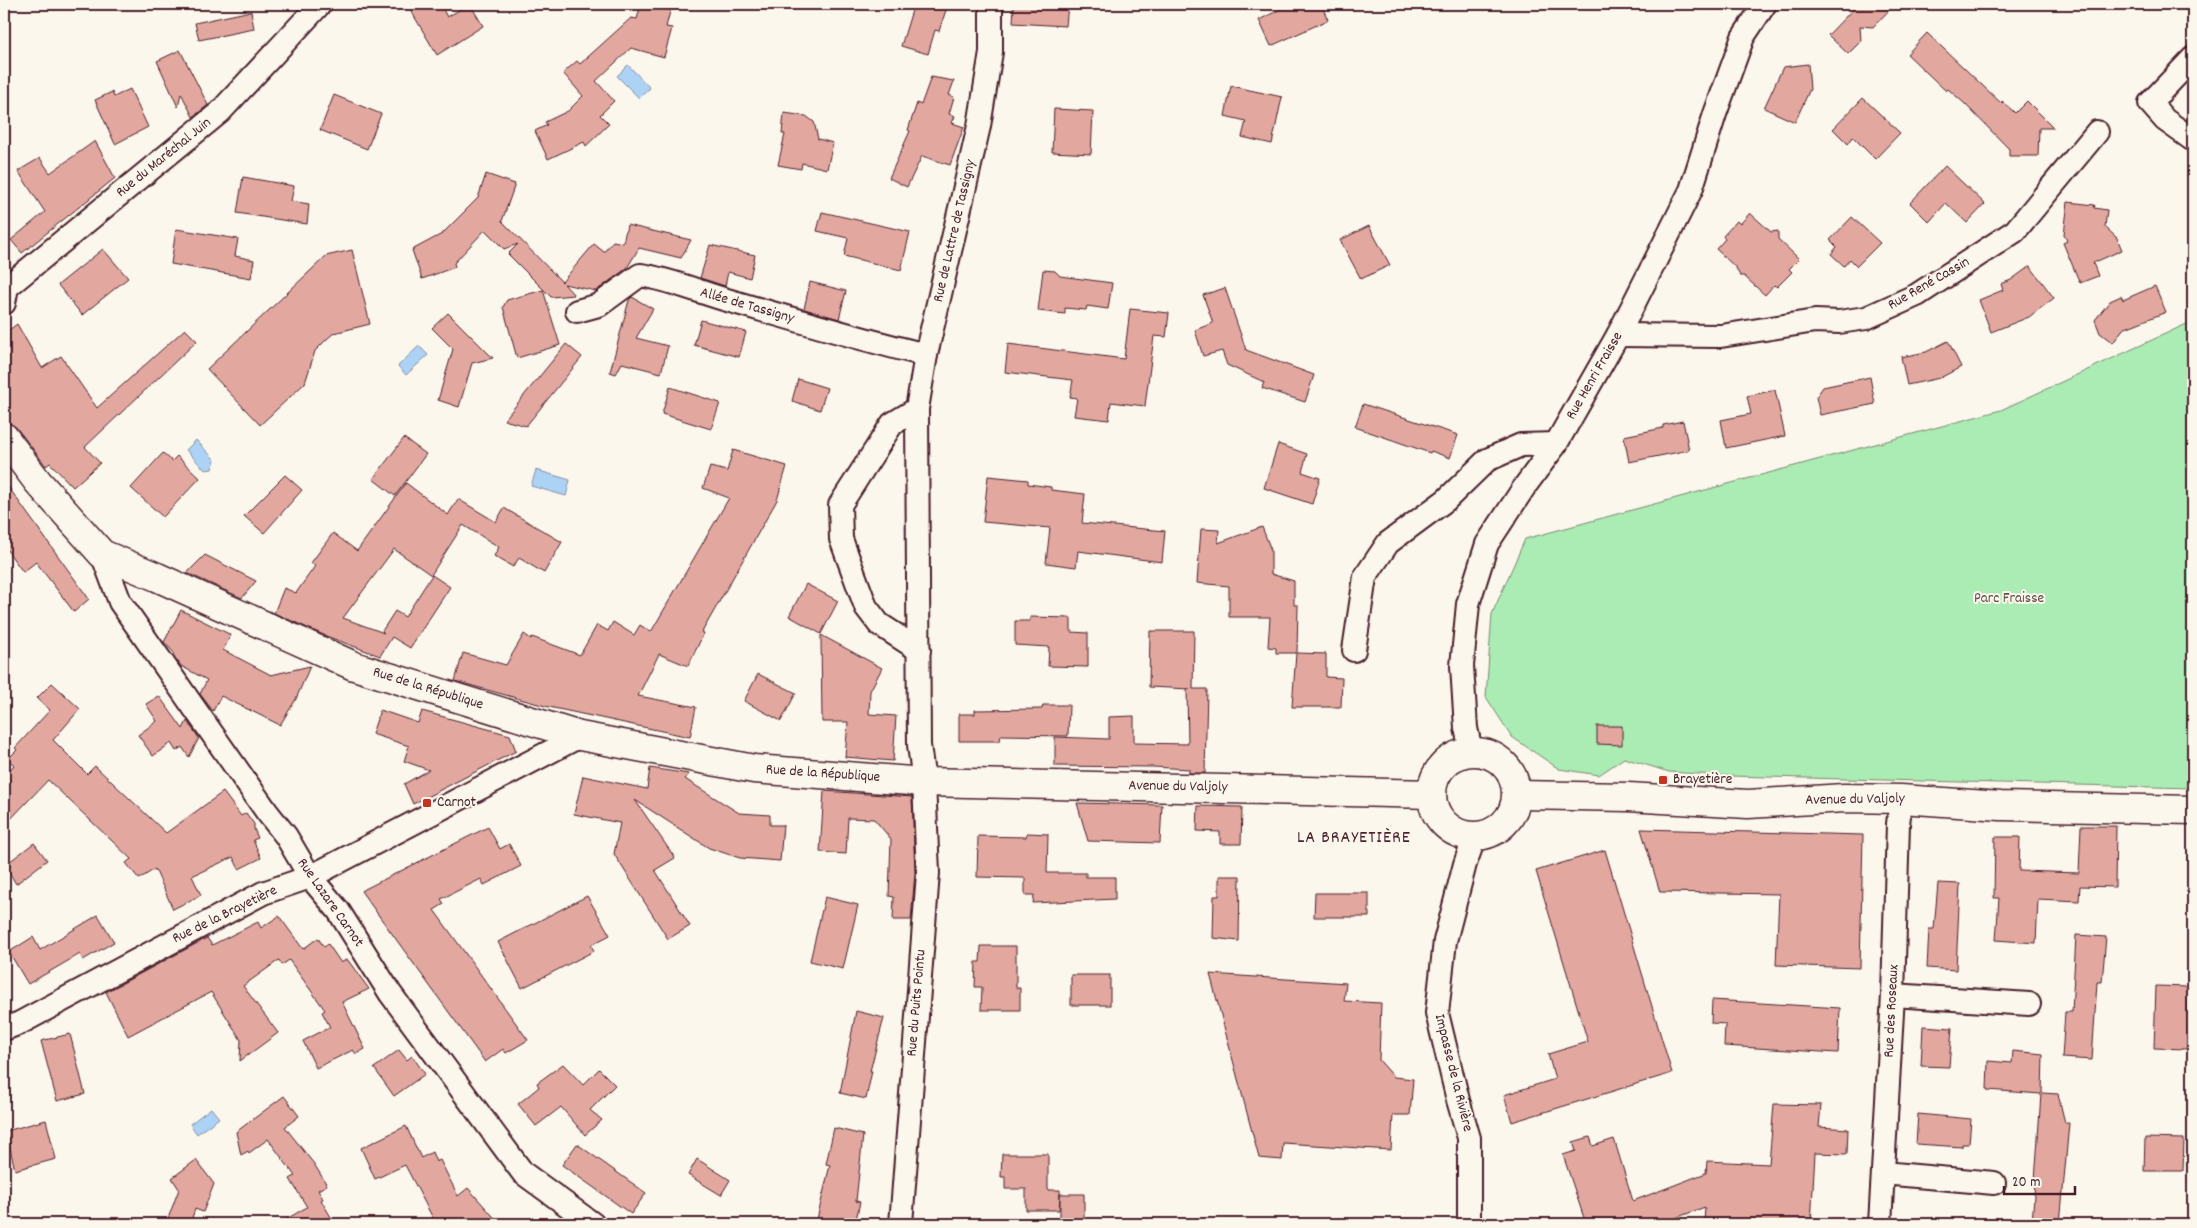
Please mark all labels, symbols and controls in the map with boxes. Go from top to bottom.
street label: Rue du Maréchal Juin [112,113,216,203]
street label: Rue de Lattre de Tassigny [928,157,982,304]
street label: Rue René Cassin [1884,252,1974,316]
street label: Allée de Tassigny [697,282,797,330]
street label: Rue Henri Fraisse [1561,328,1629,424]
park label: Parc Fraisse [1974,588,2044,610]
street label: Rue de la République [370,662,486,716]
street label: Rue de la République [765,759,881,789]
place label: Brayetière [1673,769,1733,791]
marker: Brayetière [1657,774,1669,786]
street label: Avenue du Valjoly [1128,775,1229,799]
street label: Avenue du Valjoly [1805,788,1906,812]
place label: Carnot [437,792,477,814]
marker: Carnot [421,797,433,809]
district label: LA BRAYETIÈRE [1297,826,1411,851]
street label: Rue Lazare Carnot [291,854,369,952]
street label: Rue de la Brayetière [169,880,282,950]
street label: Rue du Puits Pointu [901,949,933,1057]
street label: Rue des Roseaux [1879,963,1905,1058]
street label: Impasse de la Rivière [1428,1012,1478,1134]
scale bar [2004,1163,2076,1195]
text: 20 m [2012,1172,2040,1194]

